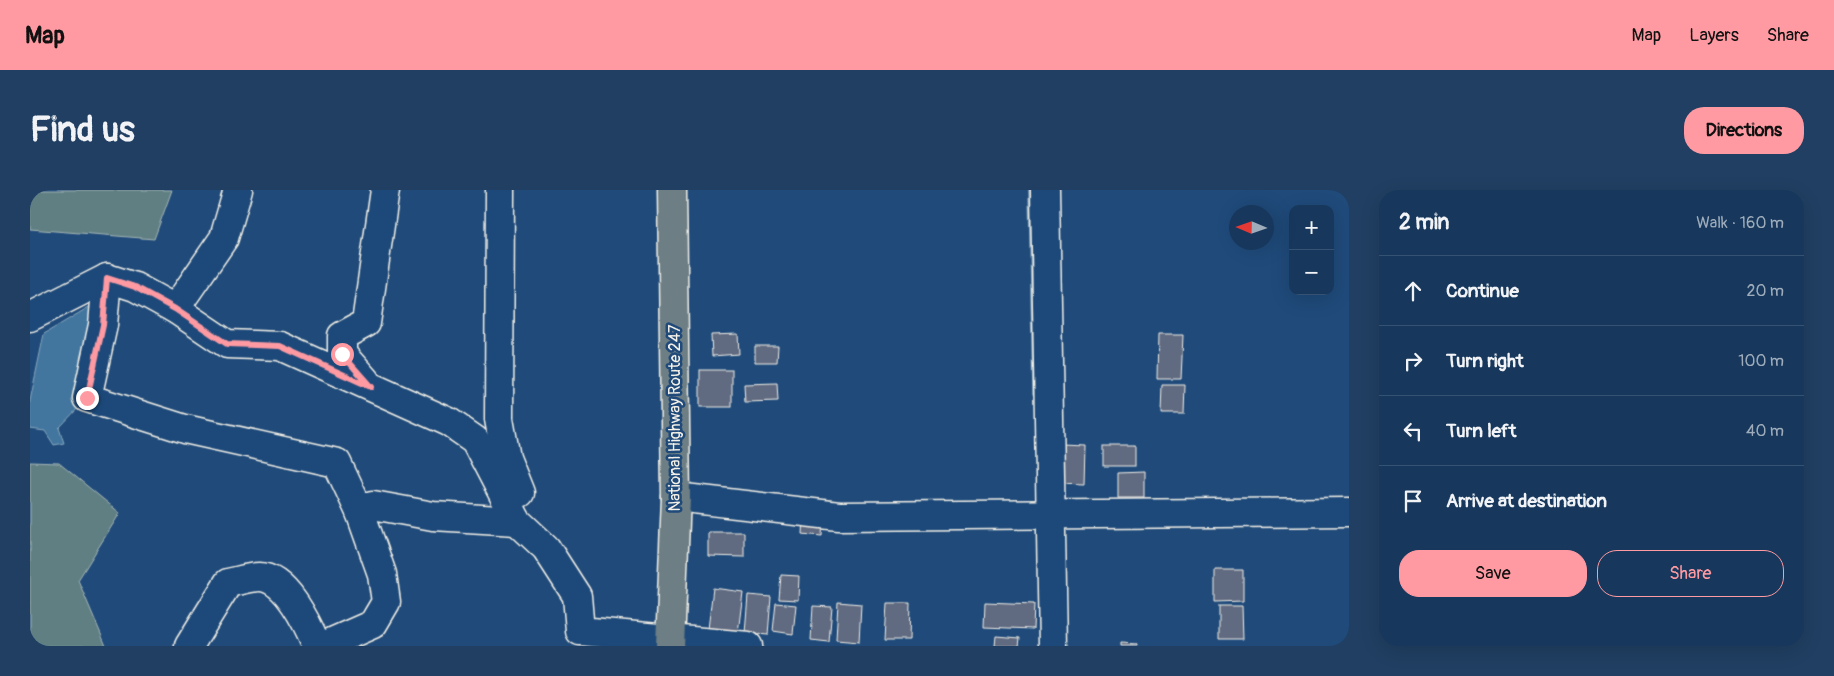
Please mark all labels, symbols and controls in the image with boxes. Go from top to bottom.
text: Map [25,21,65,50]
text: Map [1632,24,1661,47]
text: Layers [1689,24,1739,47]
text: Share [1767,24,1809,47]
button: Directions [1684,107,1804,154]
text: Find us [30,108,135,152]
north arrow [1229,205,1274,250]
map controls [1289,205,1334,295]
button: + [1289,205,1334,250]
text: 2 min [1399,209,1449,236]
text: Walk · 160 m [1696,213,1784,233]
button: − [1289,250,1334,295]
icon: ahead [1399,277,1427,305]
text: Continue [1446,279,1519,303]
text: 20 m [1746,281,1784,301]
street label: National Highway Route 247 [665,324,685,511]
route start [331,343,354,366]
icon: right [1399,347,1427,375]
text: Turn right [1446,349,1524,373]
text: 100 m [1738,351,1784,371]
route end [76,387,99,410]
icon: left [1399,417,1427,445]
text: Turn left [1446,419,1516,443]
text: 40 m [1746,421,1784,441]
icon: arrive [1399,487,1427,515]
text: Arrive at destination [1446,489,1607,513]
button: Save [1399,550,1587,597]
button: Share [1597,550,1784,597]

